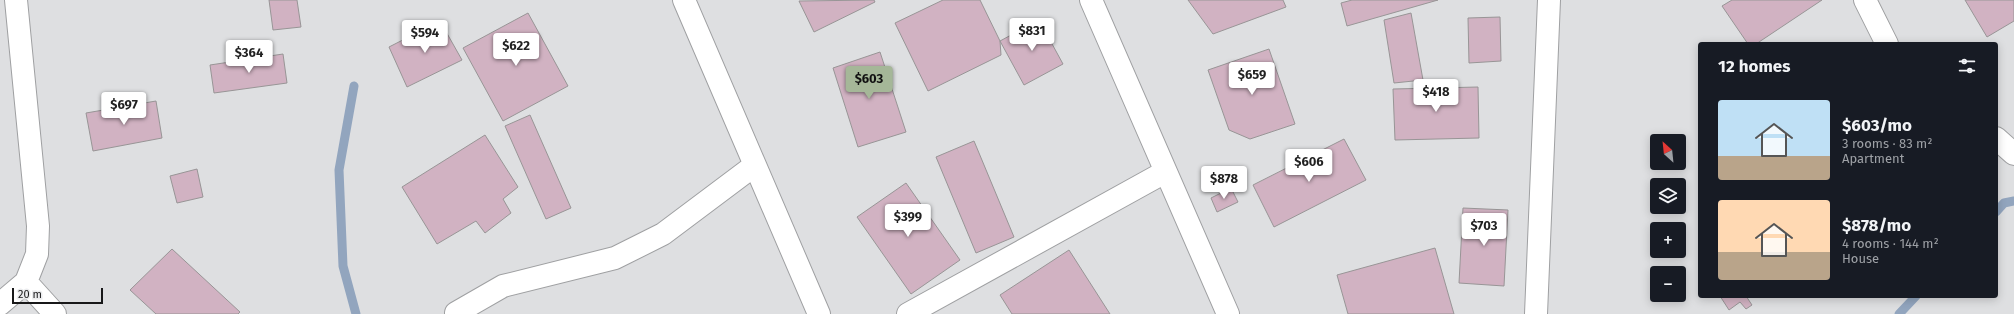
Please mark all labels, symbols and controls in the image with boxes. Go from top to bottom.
pin: $831 [1008,18,1056,52]
pin: $594 [401,20,449,54]
text: $831 [1018,23,1046,38]
text: $594 [411,25,439,40]
pin: $622 [492,33,540,67]
text: $622 [502,38,530,53]
pin: $364 [225,40,273,74]
text: $364 [235,45,263,60]
icon: filters [1956,55,1978,77]
text: 12 homes [1718,56,1790,77]
pin: $659 [1228,62,1276,96]
pin: $603 [845,66,893,100]
text: $659 [1238,67,1266,82]
text: $603 [855,71,883,86]
pin: $418 [1412,79,1460,113]
text: $418 [1422,84,1450,99]
pin: $697 [100,92,148,126]
text: $697 [110,97,138,112]
text: $603/mo [1842,115,1912,136]
icon: home [1750,116,1798,164]
north arrow [1650,134,1686,170]
map controls [1650,134,1686,302]
text: 3 rooms · 83 m² [1842,136,1932,151]
pin: $606 [1285,149,1333,183]
text: Apartment [1842,151,1904,166]
text: $606 [1294,154,1324,169]
pin: $878 [1200,166,1248,200]
text: $878 [1210,171,1238,186]
button: layers [1650,178,1686,214]
pin: $399 [884,204,932,238]
text: $399 [894,209,922,224]
pin: $703 [1460,213,1508,247]
text: $878/mo [1842,215,1911,236]
icon: home [1750,216,1798,264]
text: $703 [1470,218,1498,233]
button: + [1650,222,1686,258]
text: 4 rooms · 144 m² [1842,236,1939,251]
text: House [1842,251,1879,266]
button: − [1650,266,1686,302]
scale bar [12,286,103,305]
text: 20 m [18,288,42,301]

